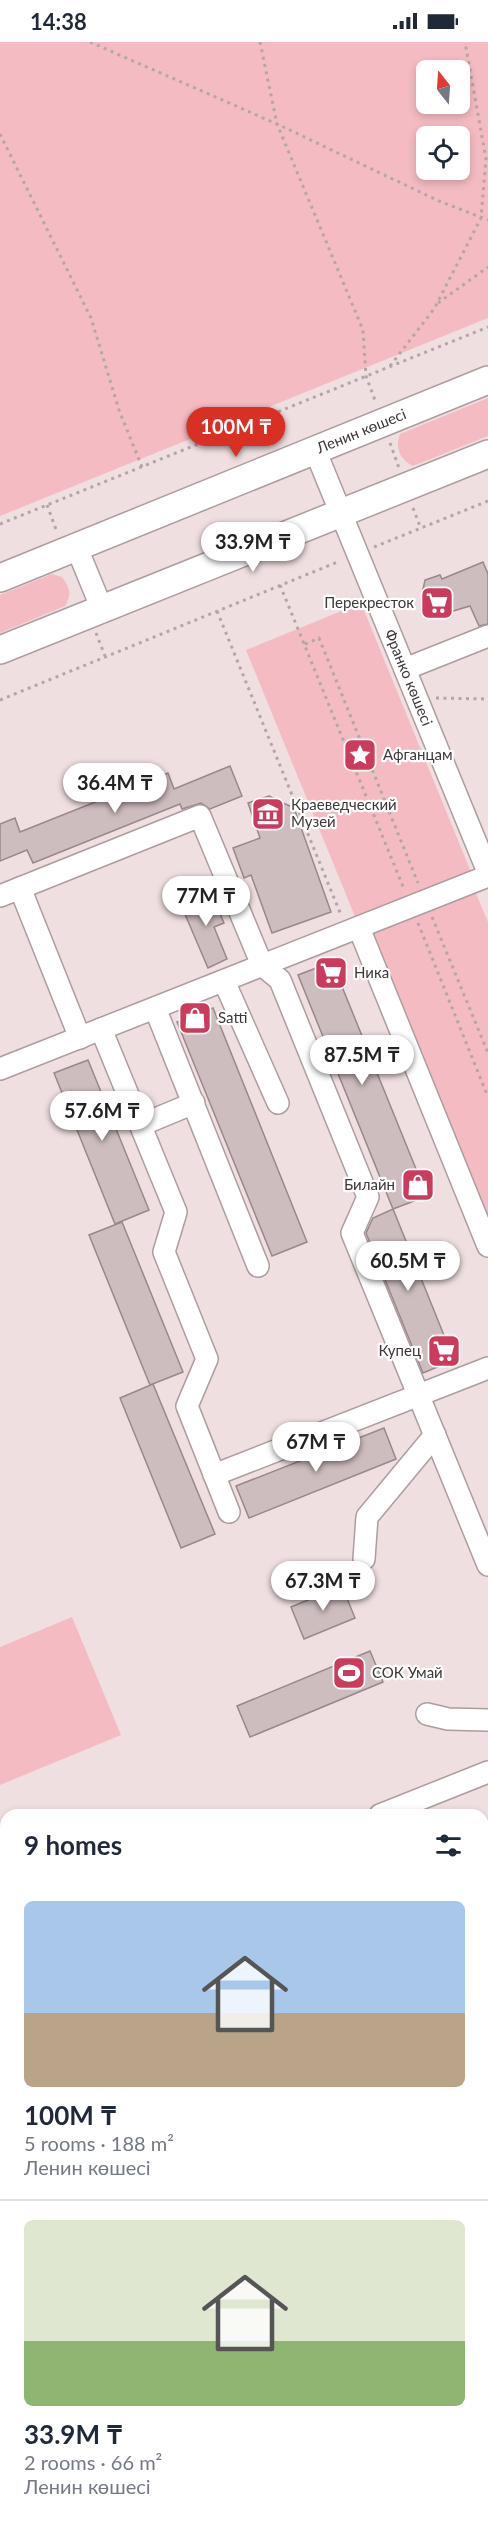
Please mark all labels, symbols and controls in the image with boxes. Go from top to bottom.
text: 14:38 [30,8,87,35]
north arrow [416,60,470,114]
map controls [416,60,470,180]
button: locate [416,126,470,180]
street label: Ленин көшесі [313,404,408,457]
pin: 100M ₸ [187,407,285,458]
text: 100M ₸ [200,414,272,438]
pin: 33.9M ₸ [198,522,308,573]
text: 33.9M ₸ [215,529,291,553]
supermarket icon: Перекресток [419,585,455,621]
place label: Перекресток [324,593,414,611]
street label: Франко көшесі [381,626,437,728]
place icon: Афганцам [342,737,378,773]
place label: Афганцам [383,745,453,763]
pin: 36.4M ₸ [60,763,170,814]
text: 36.4M ₸ [77,770,153,794]
place label: Краеведческий Музей [291,795,397,830]
museum icon: Краеведческий Музей [250,796,286,832]
pin: 77M ₸ [164,876,248,927]
text: 77M ₸ [176,883,236,907]
supermarket icon: Ника [313,955,349,991]
place label: Ника [354,963,389,981]
shop icon: Satti [177,1000,213,1036]
place label: Satti [218,1008,247,1026]
pin: 87.5M ₸ [307,1035,417,1086]
text: 87.5M ₸ [324,1042,400,1066]
pin: 57.6M ₸ [47,1091,157,1142]
text: 57.6M ₸ [64,1098,140,1122]
shop icon: Билайн [400,1167,436,1203]
place label: Билайн [344,1175,395,1193]
pin: 60.5M ₸ [353,1241,463,1292]
text: 60.5M ₸ [370,1248,446,1272]
supermarket icon: Купец [426,1333,462,1369]
place label: Купец [379,1341,421,1359]
pin: 67M ₸ [274,1422,358,1473]
text: 67M ₸ [286,1429,346,1453]
pin: 67.3M ₸ [268,1561,378,1612]
text: 67.3M ₸ [285,1568,361,1592]
sports icon: СОК Умай [331,1655,367,1691]
place label: СОК Умай [372,1663,443,1681]
text: 9 homes [24,1829,122,1861]
icon: filters [432,1829,465,1862]
icon: home [191,1940,299,2048]
text: 100M ₸ [24,2099,117,2131]
text: 5 rooms · 188 m² [24,2131,174,2155]
text: Ленин көшесі [24,2155,151,2179]
icon: home [191,2259,299,2367]
text: 33.9M ₸ [24,2418,123,2450]
text: 2 rooms · 66 m² [24,2450,162,2474]
text: Ленин көшесі [24,2474,151,2498]

